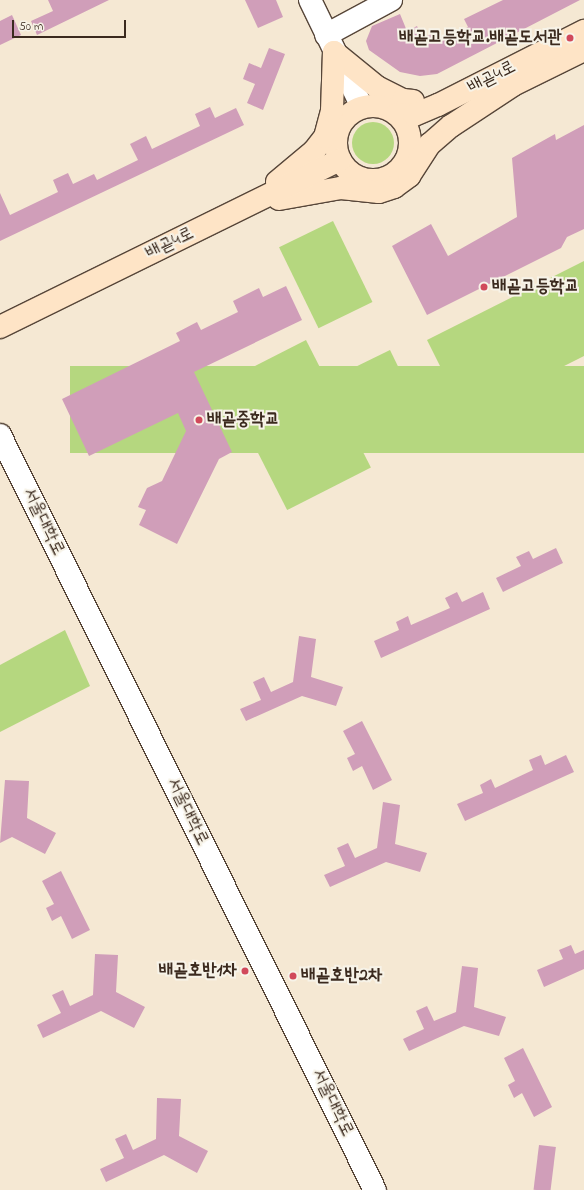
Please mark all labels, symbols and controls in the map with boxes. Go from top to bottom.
scale bar [14,12,128,38]
text: 50 m [19,18,43,36]
place label: 배곧고등학교.배곧도서관 [399,27,562,49]
marker: 배곧고등학교.배곧도서관 [565,33,575,43]
street label: 배곧4로 [464,57,520,99]
street label: 배곧4로 [142,223,198,265]
place label: 배곧고등학교 [492,276,579,298]
marker: 배곧고등학교 [479,282,489,292]
place label: 배곧중학교 [207,409,279,431]
marker: 배곧중학교 [194,415,204,425]
street label: 서울대학로 [17,485,69,559]
street label: 서울대학로 [161,775,213,849]
place label: 배곧호반1차 [159,960,237,982]
place label: 배곧호반2차 [301,965,382,987]
marker: 배곧호반1차 [240,966,250,976]
marker: 배곧호반2차 [288,971,298,981]
street label: 서울대학로 [306,1066,358,1140]

